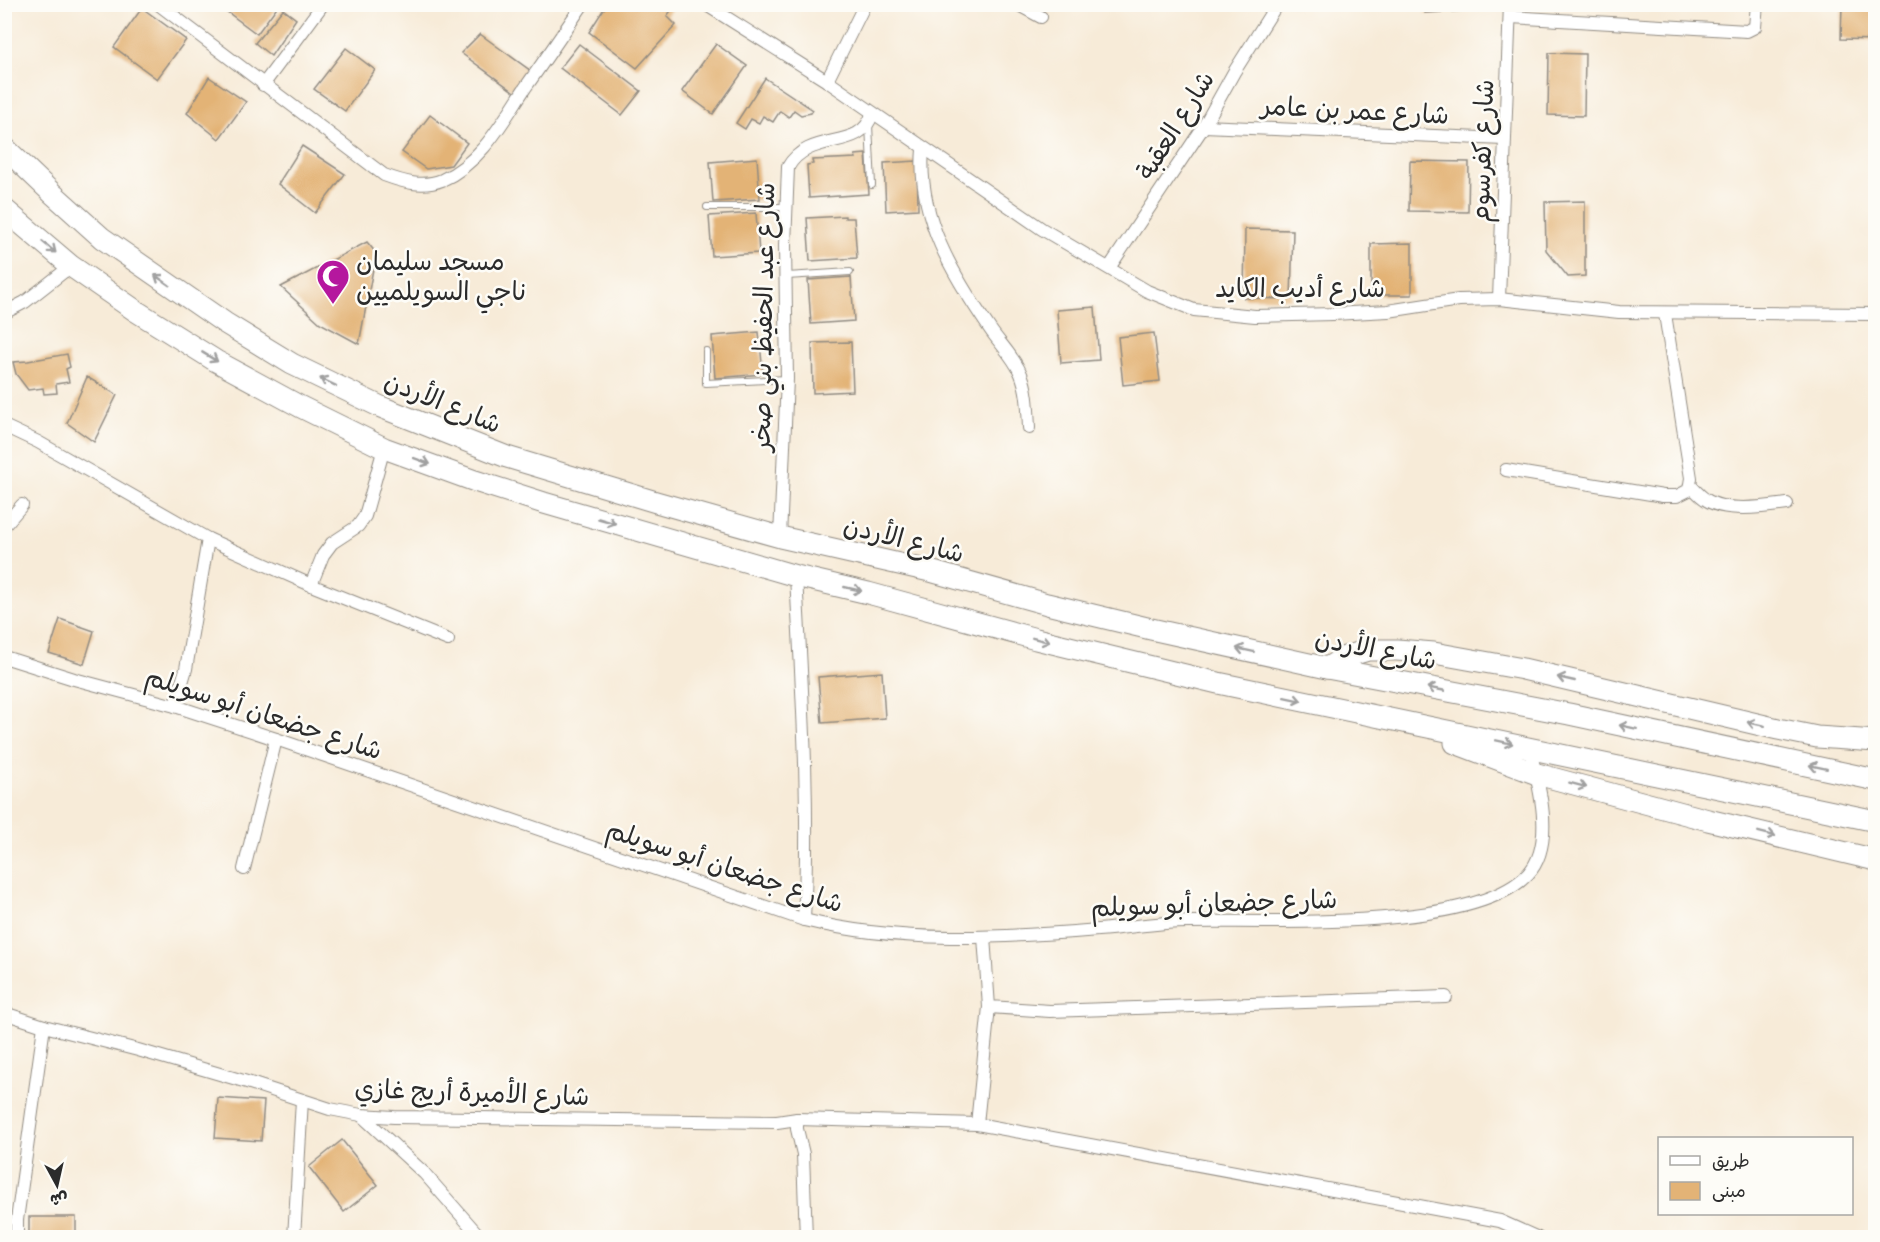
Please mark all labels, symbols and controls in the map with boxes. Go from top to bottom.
street label: شارع العقبة [1129,65,1223,186]
street label: شارع كفرسوم [1464,79,1504,223]
street label: شارع عمر بن عامر [1258,89,1450,133]
street label: شارع عبد الحفيظ بني صخر [745,182,788,454]
one-way arrow [41,240,57,253]
place label: مسجد سليمان ناجي السويلميين [356,245,526,314]
mosque icon: مسجد سليمان ناجي السويلميين [315,258,351,305]
street label: شارع أديب الكايد [1215,272,1385,306]
one-way arrow [154,274,171,286]
one-way arrow [201,351,218,363]
street label: شارع الأردن [379,362,507,442]
one-way arrow [320,375,338,387]
one-way arrow [412,457,431,468]
street label: شارع الأردن [840,507,968,571]
one-way arrow [597,516,616,527]
one-way arrow [843,584,862,596]
street label: شارع الأردن [1312,620,1440,678]
one-way arrow [1031,635,1050,647]
one-way arrow [1236,644,1256,655]
street label: شارع جضعان أبو سويلم [140,660,386,770]
one-way arrow [1557,673,1576,684]
one-way arrow [1427,683,1447,694]
one-way arrow [1283,693,1302,705]
one-way arrow [1746,718,1766,729]
one-way arrow [1618,720,1637,732]
one-way arrow [1494,737,1513,748]
one-way arrow [1809,761,1829,772]
one-way arrow [1568,780,1587,792]
street label: شارع جضعان أبو سويلم [601,813,847,923]
one-way arrow [1757,829,1776,841]
street label: شارع جضعان أبو سويلم [1090,883,1338,927]
street label: شارع الأميرة أريج غازي [354,1070,590,1115]
legend [1658,1137,1853,1215]
text: طريق [1712,1150,1750,1172]
north arrow [27,1155,87,1215]
text: مبنى [1712,1180,1746,1202]
text: ش [49,1189,69,1210]

